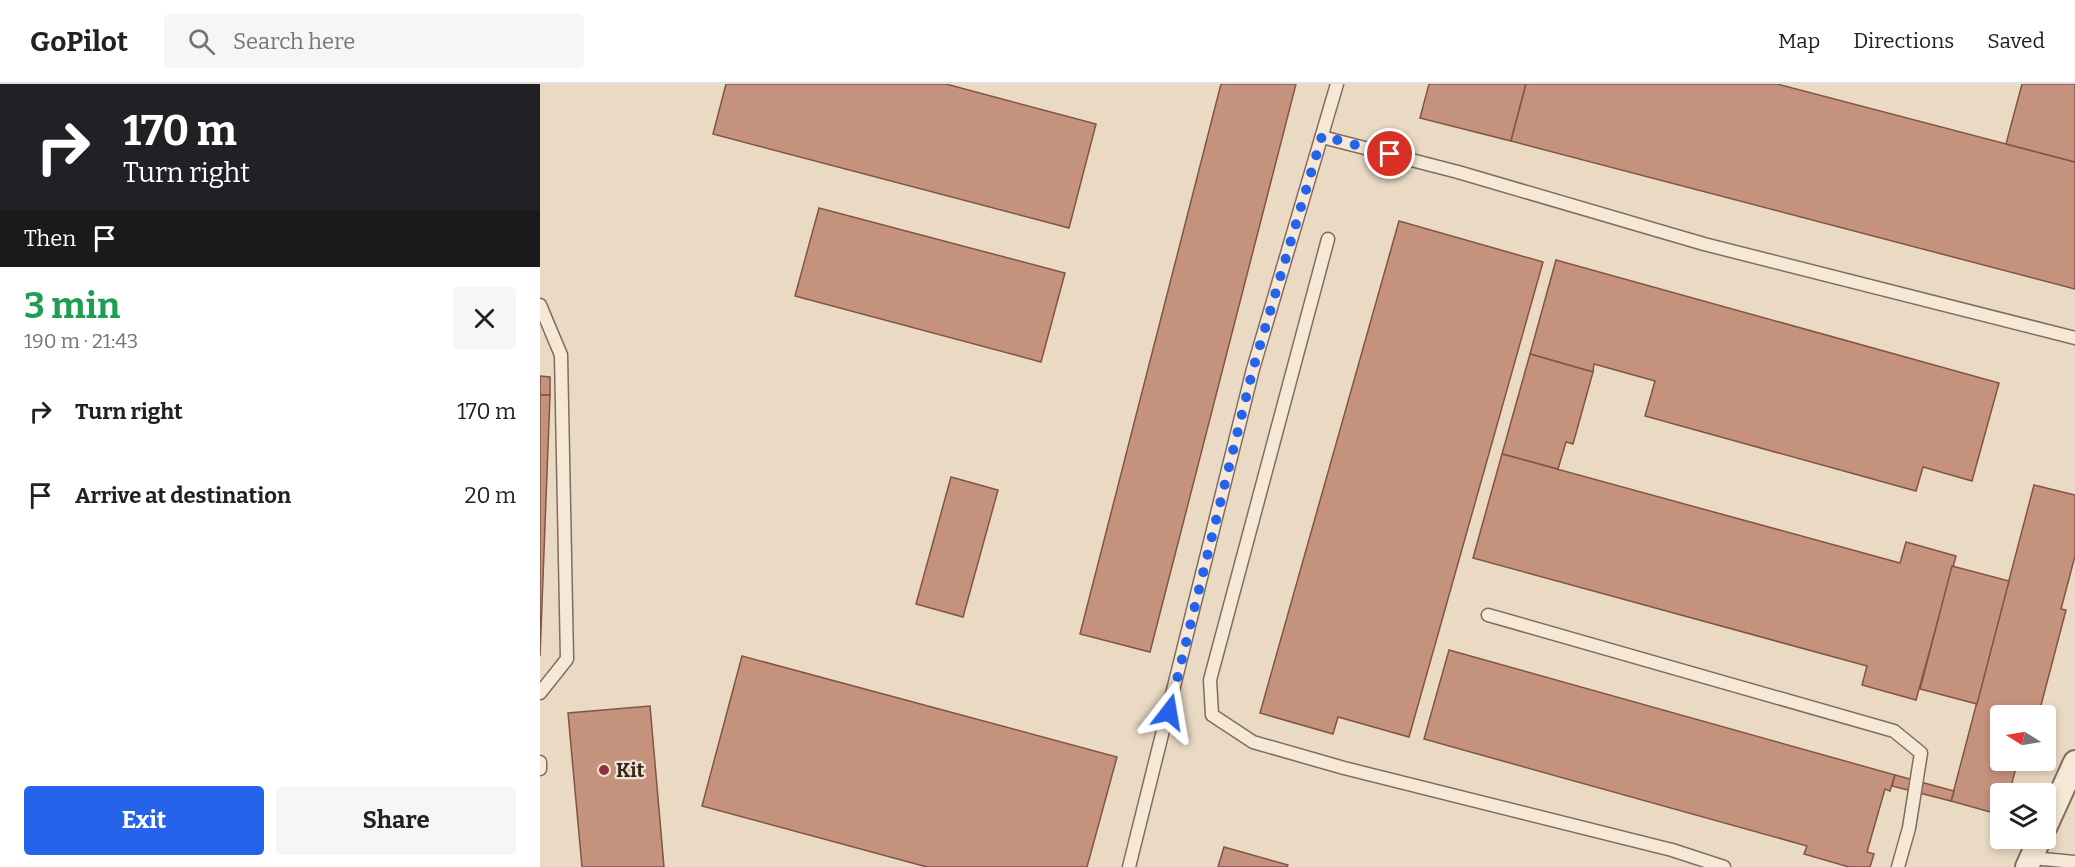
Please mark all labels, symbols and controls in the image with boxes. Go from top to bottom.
search box [164,14,584,68]
text: GoPilot [30,25,128,58]
icon: search [185,25,218,58]
text: Search here [233,28,355,55]
text: Map [1778,28,1820,54]
text: Directions [1853,28,1954,54]
text: Saved [1987,28,2045,54]
text: 170 m [123,106,237,156]
icon: right [24,108,102,186]
pin [1364,128,1415,179]
icon: arrive [1373,137,1406,170]
text: Turn right [123,157,250,189]
icon: arrive [88,222,121,255]
text: Then [24,225,76,252]
text: 3 min [24,284,120,328]
button: close [453,287,516,350]
text: 190 m · 21:43 [24,329,138,353]
icon: right [24,395,57,428]
text: Turn right [75,398,183,425]
text: 170 m [457,398,516,425]
icon: arrive [24,479,57,512]
text: Arrive at destination [75,482,291,509]
text: 20 m [465,482,516,509]
position arrow [1137,680,1201,744]
north arrow [1990,705,2056,771]
map controls [1990,705,2056,849]
place label: Kit [616,758,645,782]
marker: Kit [597,763,611,777]
button: layers [1990,783,2056,849]
button: Exit [24,786,264,855]
button: Share [276,786,516,855]

